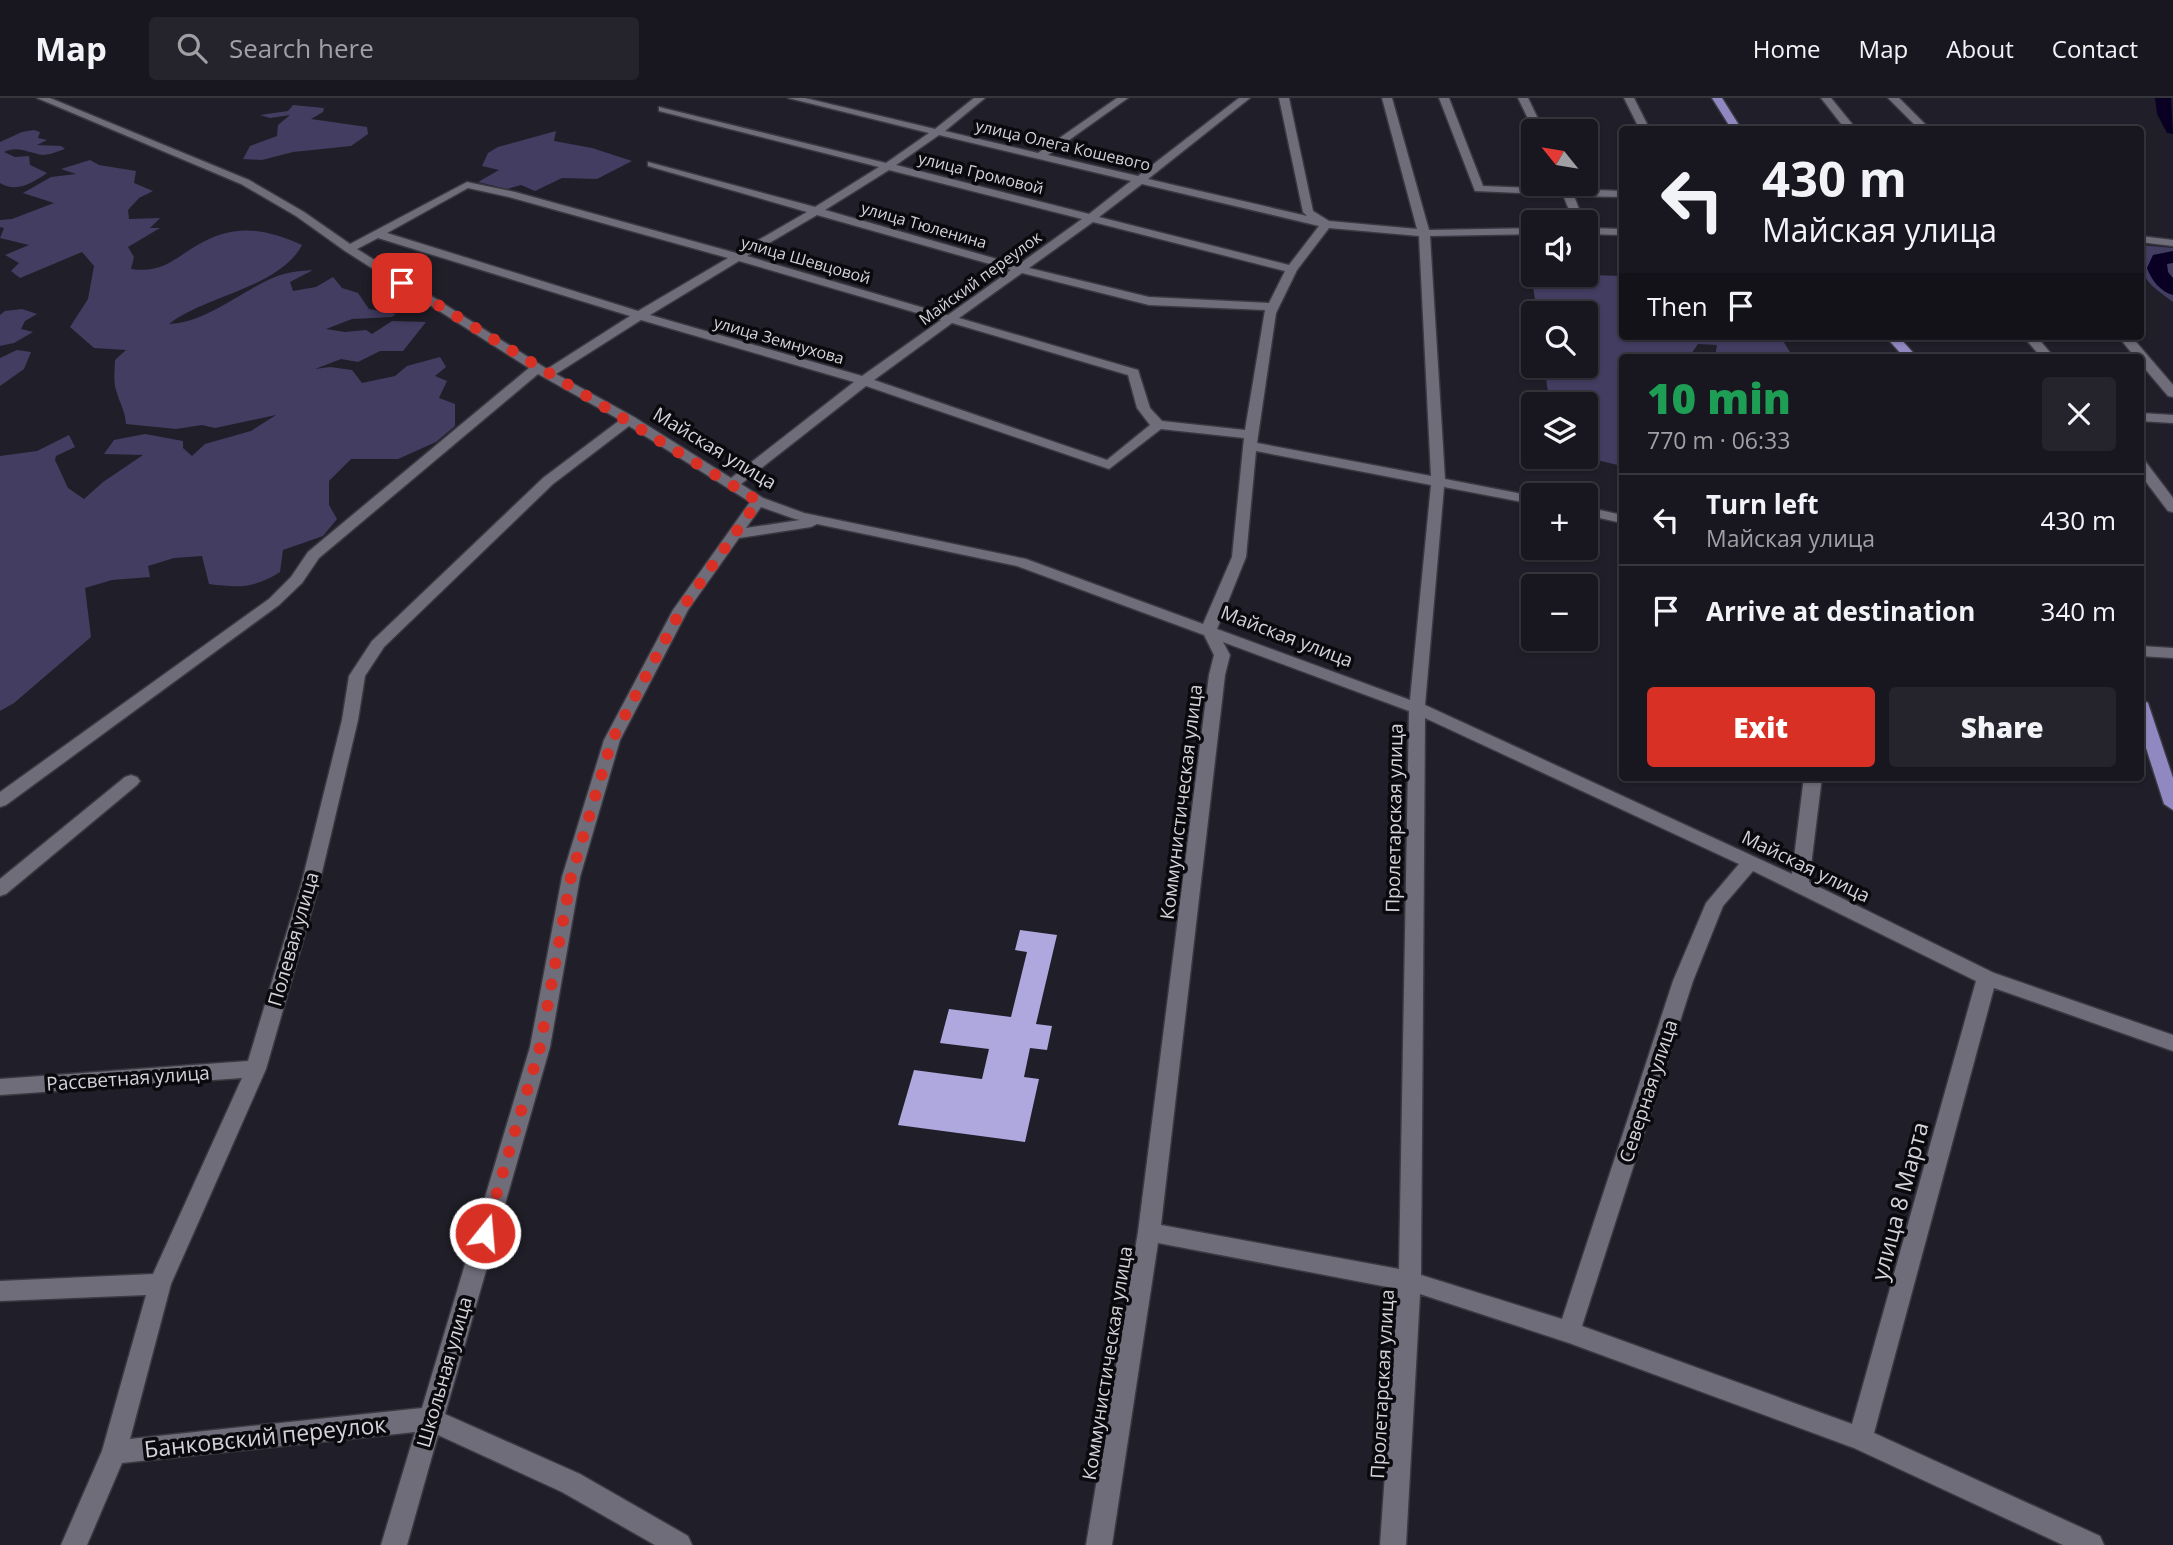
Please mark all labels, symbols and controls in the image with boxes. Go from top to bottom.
search box [149,17,639,80]
text: Map [35,26,107,71]
icon: search [173,29,211,67]
text: Search here [229,30,374,66]
text: Home [1753,32,1821,65]
text: Map [1859,32,1908,65]
text: About [1946,32,2014,65]
text: Contact [2052,32,2138,65]
street label: улица Олега Кошевого [973,114,1153,176]
north arrow [1521,119,1598,196]
map controls [1521,119,1598,651]
text: 430 m [1762,145,1907,211]
street label: улица Громовой [916,147,1046,199]
icon: left [1647,154,1738,245]
street label: улица Тюленина [859,197,989,253]
text: Майская улица [1762,208,1997,251]
button: sound [1521,210,1598,287]
street label: Майский переулок [914,226,1046,330]
street label: улица Шевцовой [739,231,873,289]
pin [372,253,432,313]
icon: arrive [383,264,421,302]
icon: arrive [1722,287,1760,325]
text: Then [1647,288,1708,324]
button: search [1521,301,1598,378]
street label: улица Земнухова [711,311,847,369]
text: 10 min [1647,369,1791,426]
button: close [2042,377,2116,451]
button: layers [1521,392,1598,469]
street label: Майская улица [648,401,782,495]
text: 770 m · 06:33 [1647,424,1790,456]
button: + [1521,483,1598,560]
text: Turn left [1706,486,1818,522]
icon: left [1647,501,1685,539]
text: 430 m [2041,502,2116,538]
text: Майская улица [1706,522,1875,554]
button: − [1521,574,1598,651]
icon: arrive [1647,592,1685,630]
text: Arrive at destination [1706,593,1975,629]
text: 340 m [2041,593,2116,629]
street label: Майская улица [1217,599,1357,673]
street label: Коммунистическая улица [1154,683,1208,921]
button: Exit [1647,687,1875,767]
button: Share [1889,687,2116,767]
street label: Пролетарская улица [1379,723,1409,913]
street label: Майская улица [1738,824,1874,908]
street label: Полевая улица [261,869,325,1009]
street label: Северная улица [1613,1016,1683,1166]
street label: Рассветная улица [45,1059,211,1097]
street label: улица 8 Марта [1862,1118,1936,1284]
position arrow [448,1196,522,1270]
street label: Коммунистическая улица [1076,1244,1138,1482]
street label: Пролетарская улица [1364,1289,1400,1479]
street label: Школьная улица [410,1293,478,1451]
street label: Банковский переулок [142,1407,388,1465]

